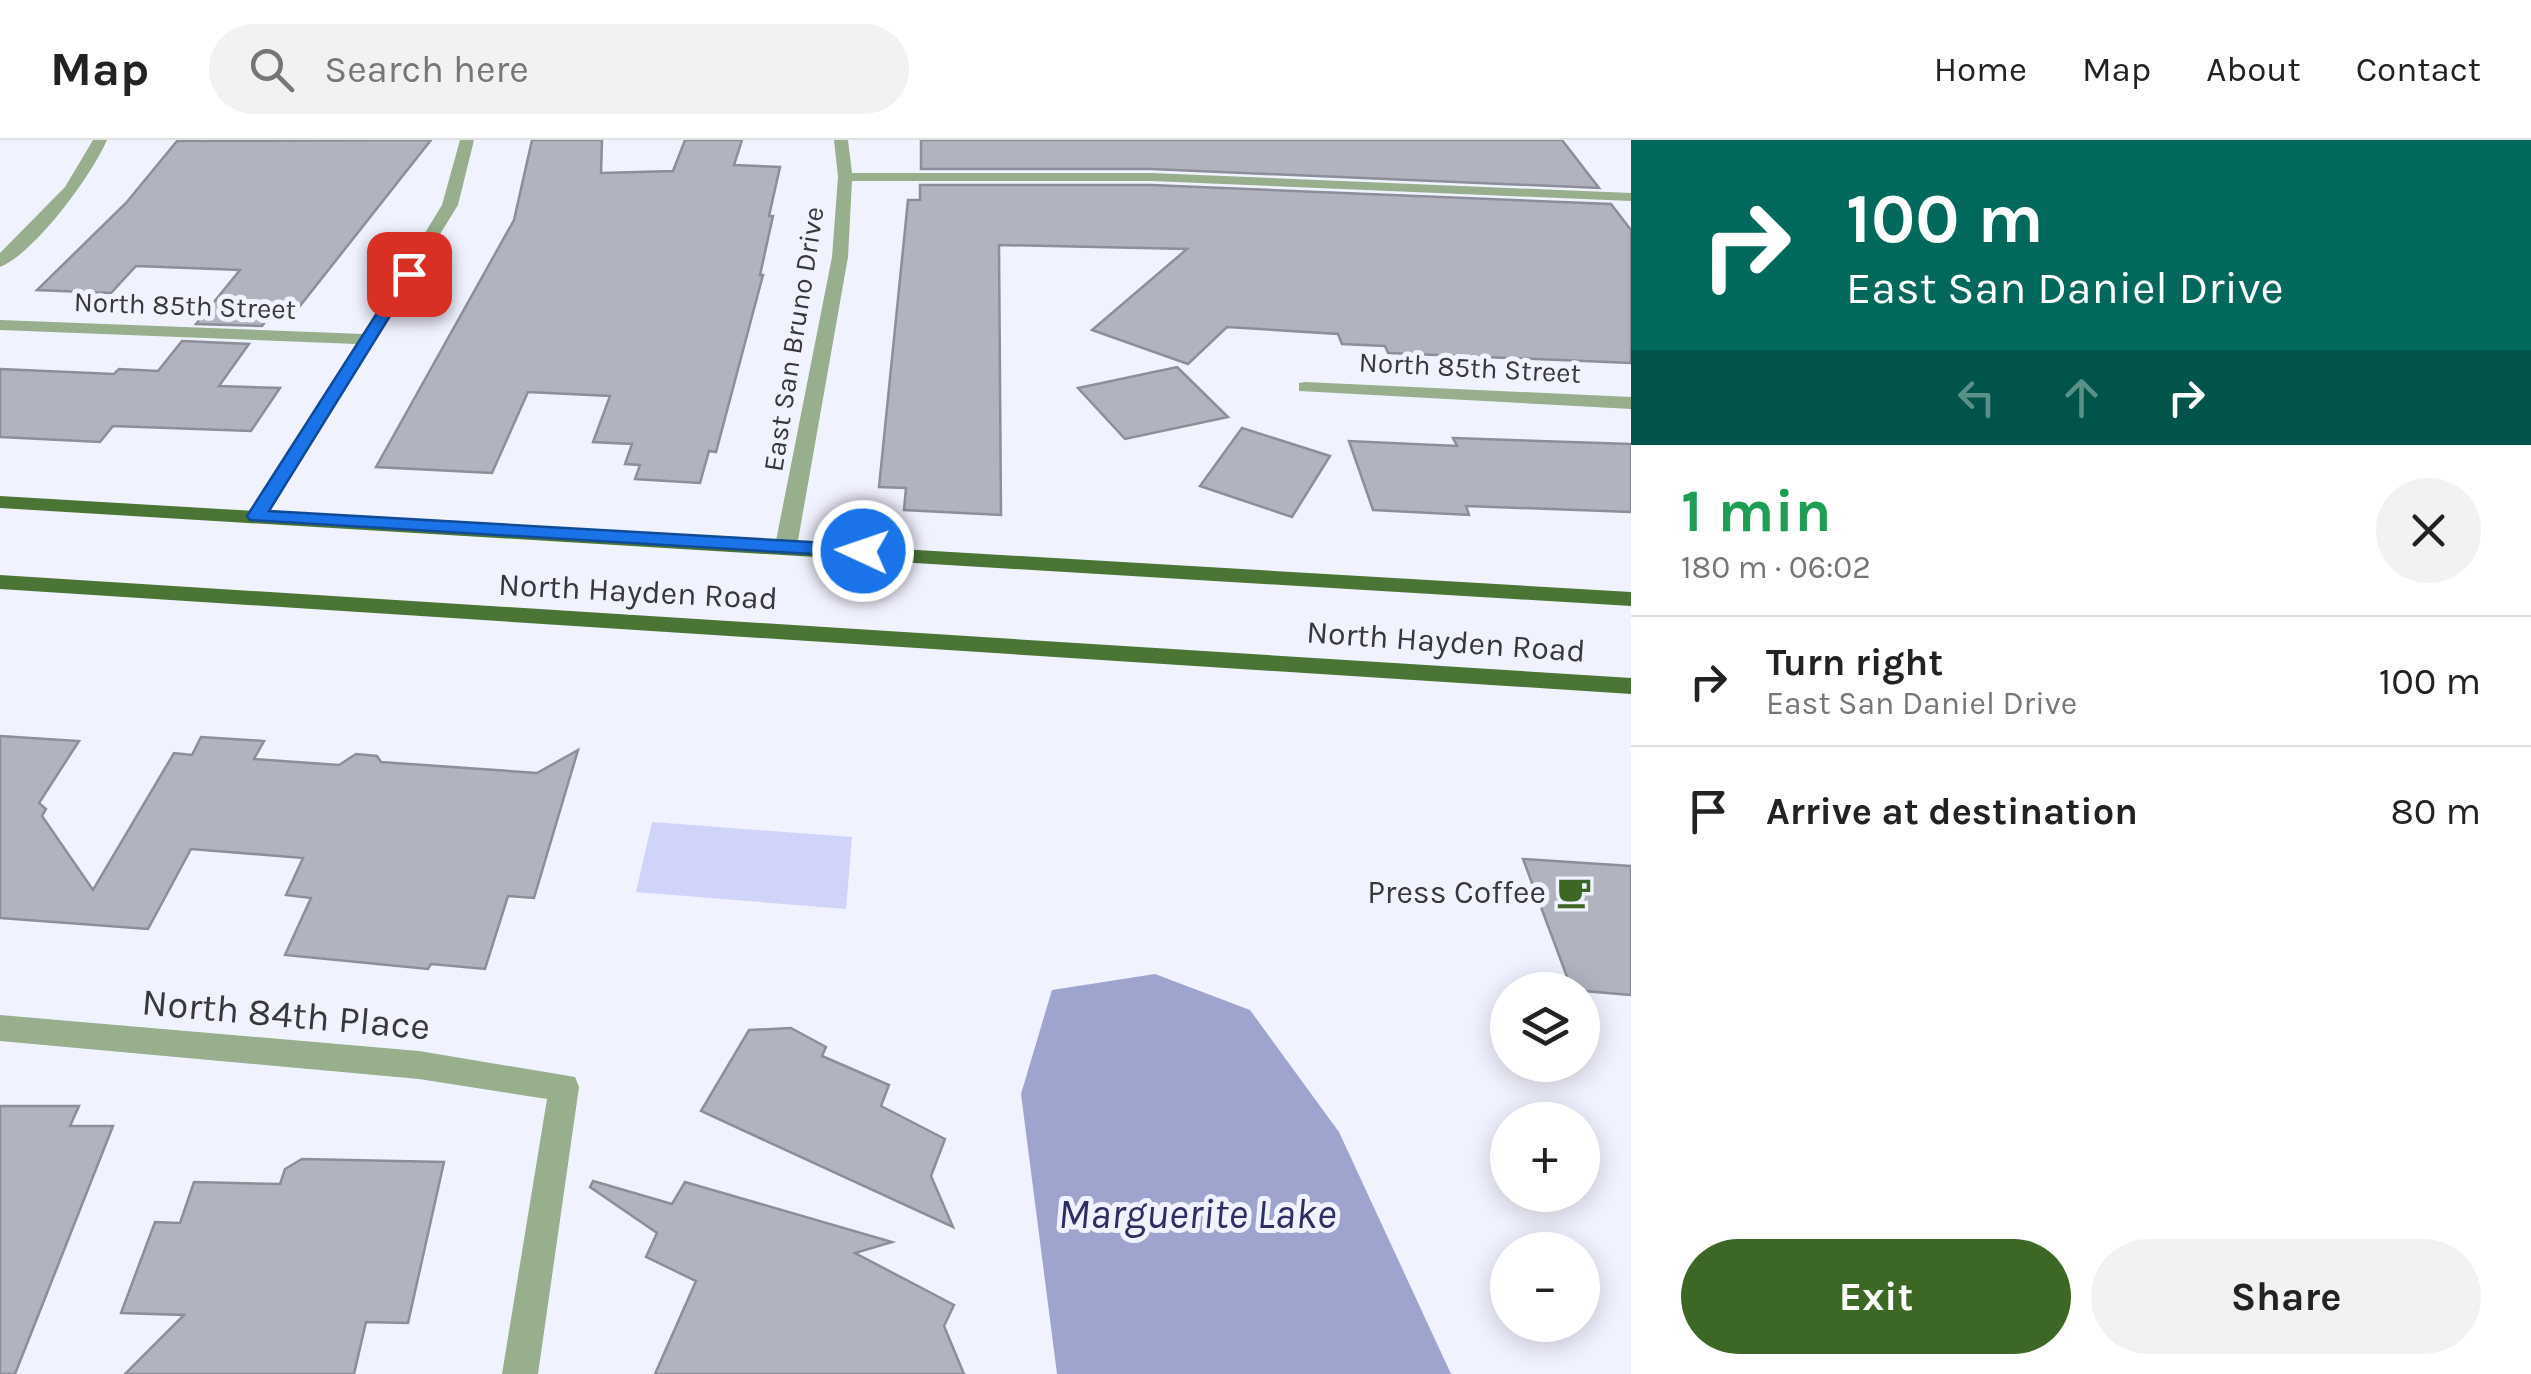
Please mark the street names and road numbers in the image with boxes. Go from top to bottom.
street label: East San Bruno Drive [756,204,831,474]
street label: North 85th Street [73,285,297,326]
street label: North 85th Street [1358,345,1582,390]
street label: North Hayden Road [497,566,779,617]
street label: North Hayden Road [1305,613,1587,670]
street label: North 84th Place [140,979,432,1050]

